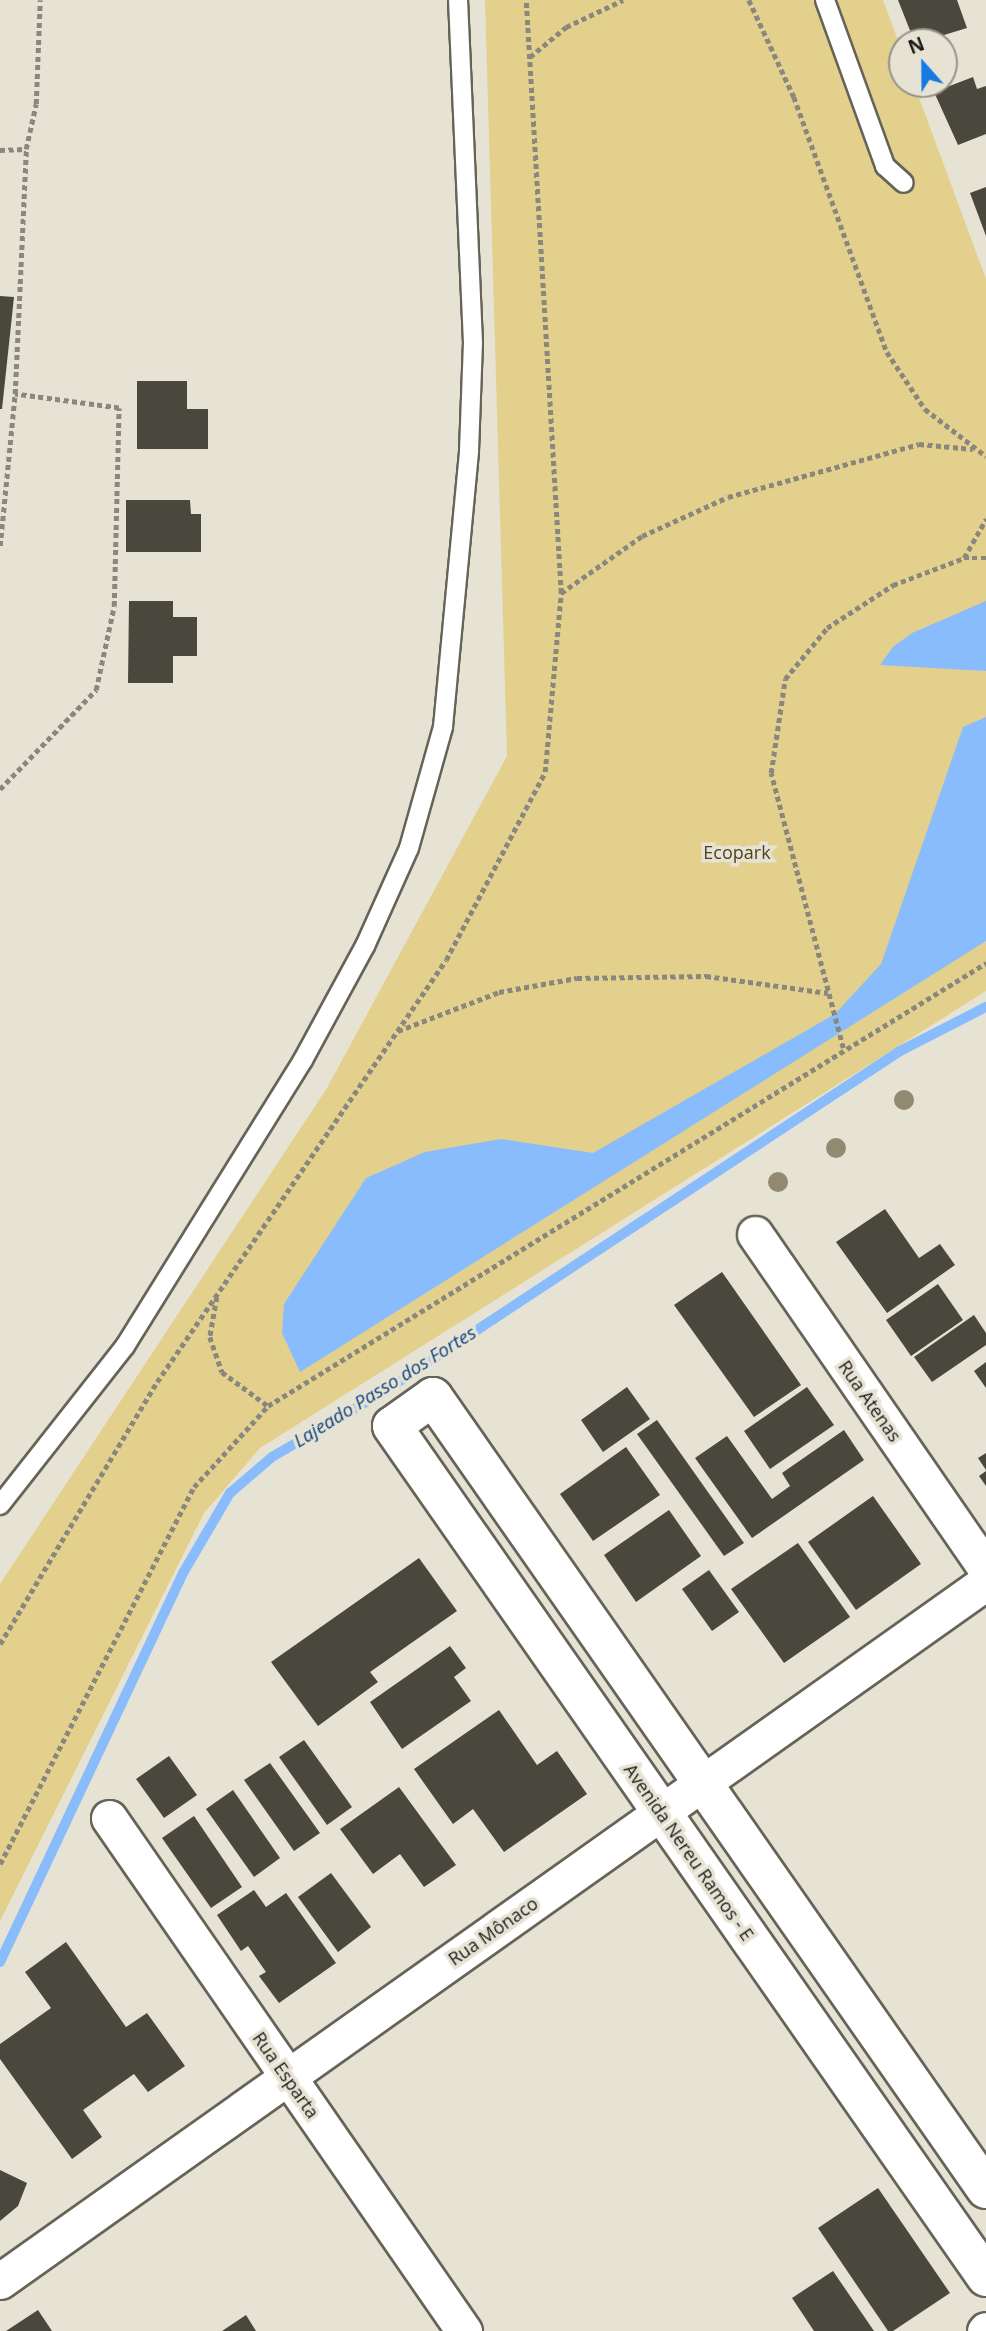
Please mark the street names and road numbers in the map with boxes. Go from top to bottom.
street label: Rua Atenas [834,1356,906,1446]
street label: Avenida Nereu Ramos - E [620,1759,758,1945]
street label: Rua Mônaco [444,1892,542,1970]
street label: Rua Esparta [248,2028,324,2122]

